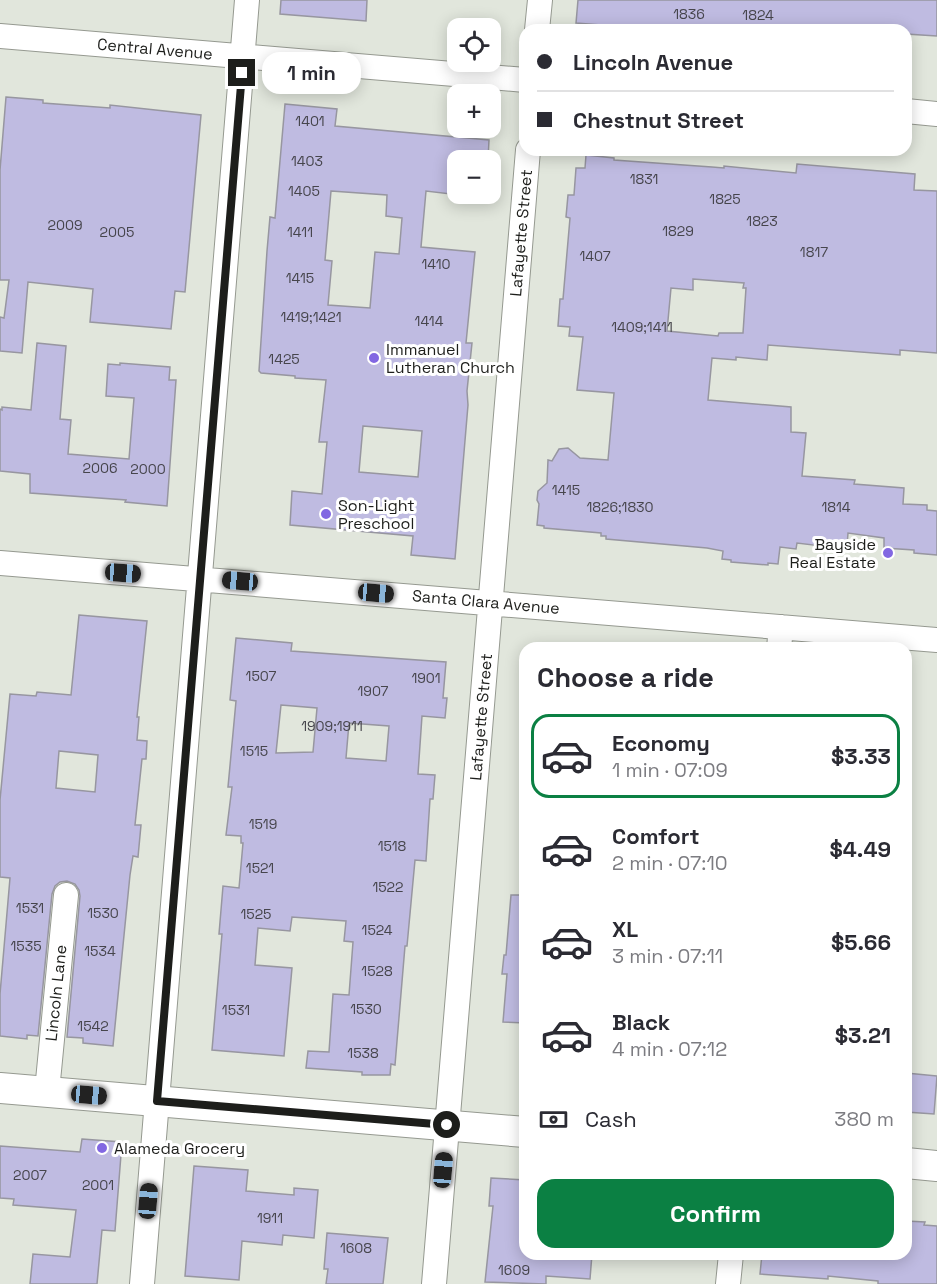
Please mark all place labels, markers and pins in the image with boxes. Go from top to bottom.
place label: Immanuel Lutheran Church [386,339,515,378]
marker: Immanuel Lutheran Church [367,351,381,365]
place label: Son-Light Preschool [338,495,415,534]
marker: Son-Light Preschool [319,507,333,521]
place label: Bayside Real Estate [789,534,876,573]
marker: Bayside Real Estate [881,546,895,560]
place label: Alameda Grocery [114,1138,245,1159]
marker: Alameda Grocery [95,1141,109,1155]

